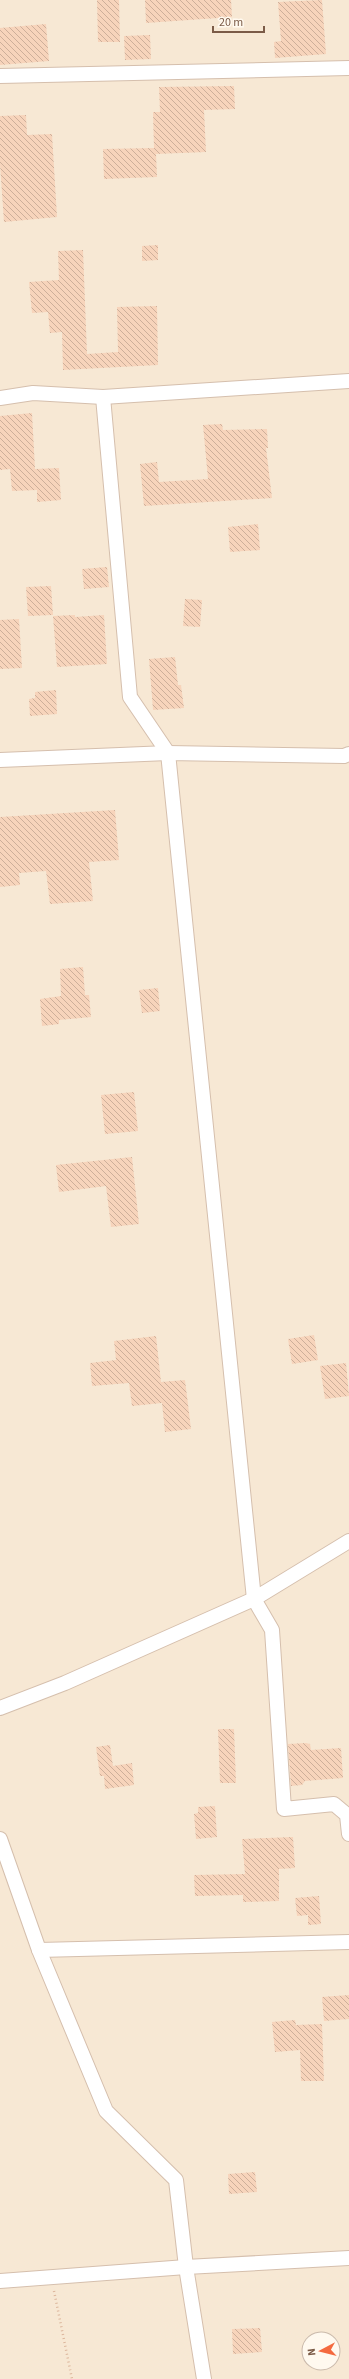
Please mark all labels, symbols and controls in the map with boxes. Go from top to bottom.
scale bar [213,8,264,34]
text: 20 m [219,14,243,31]
north arrow [301,2331,341,2371]
text: N [304,2348,319,2357]

